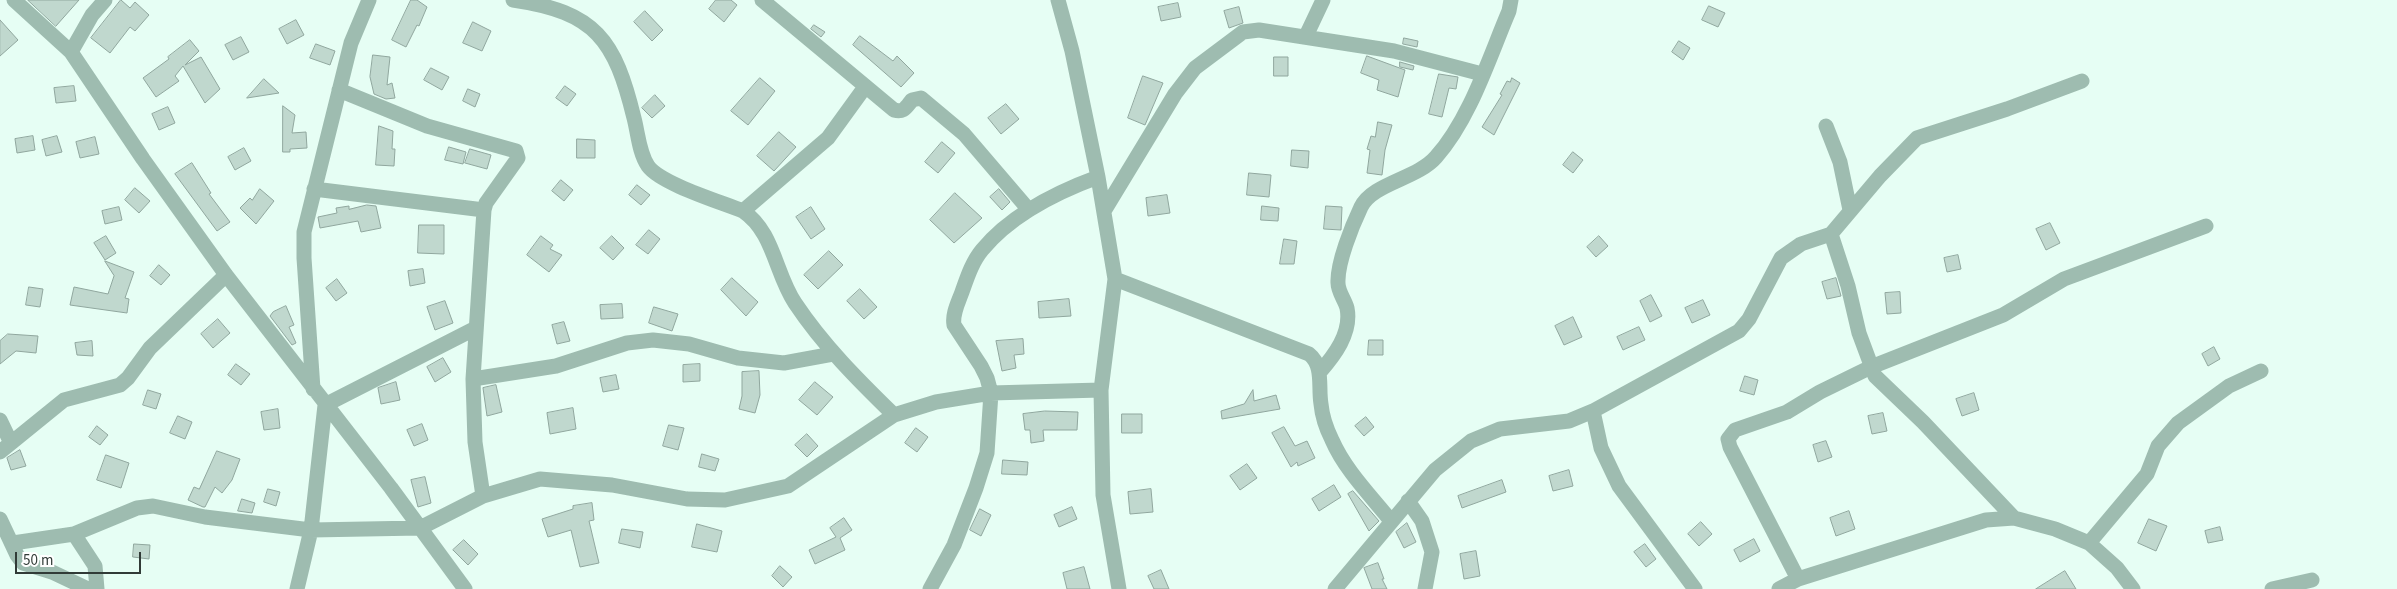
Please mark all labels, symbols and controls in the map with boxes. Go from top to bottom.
scale bar [18,542,144,574]
text: 50 m [23,550,53,571]

